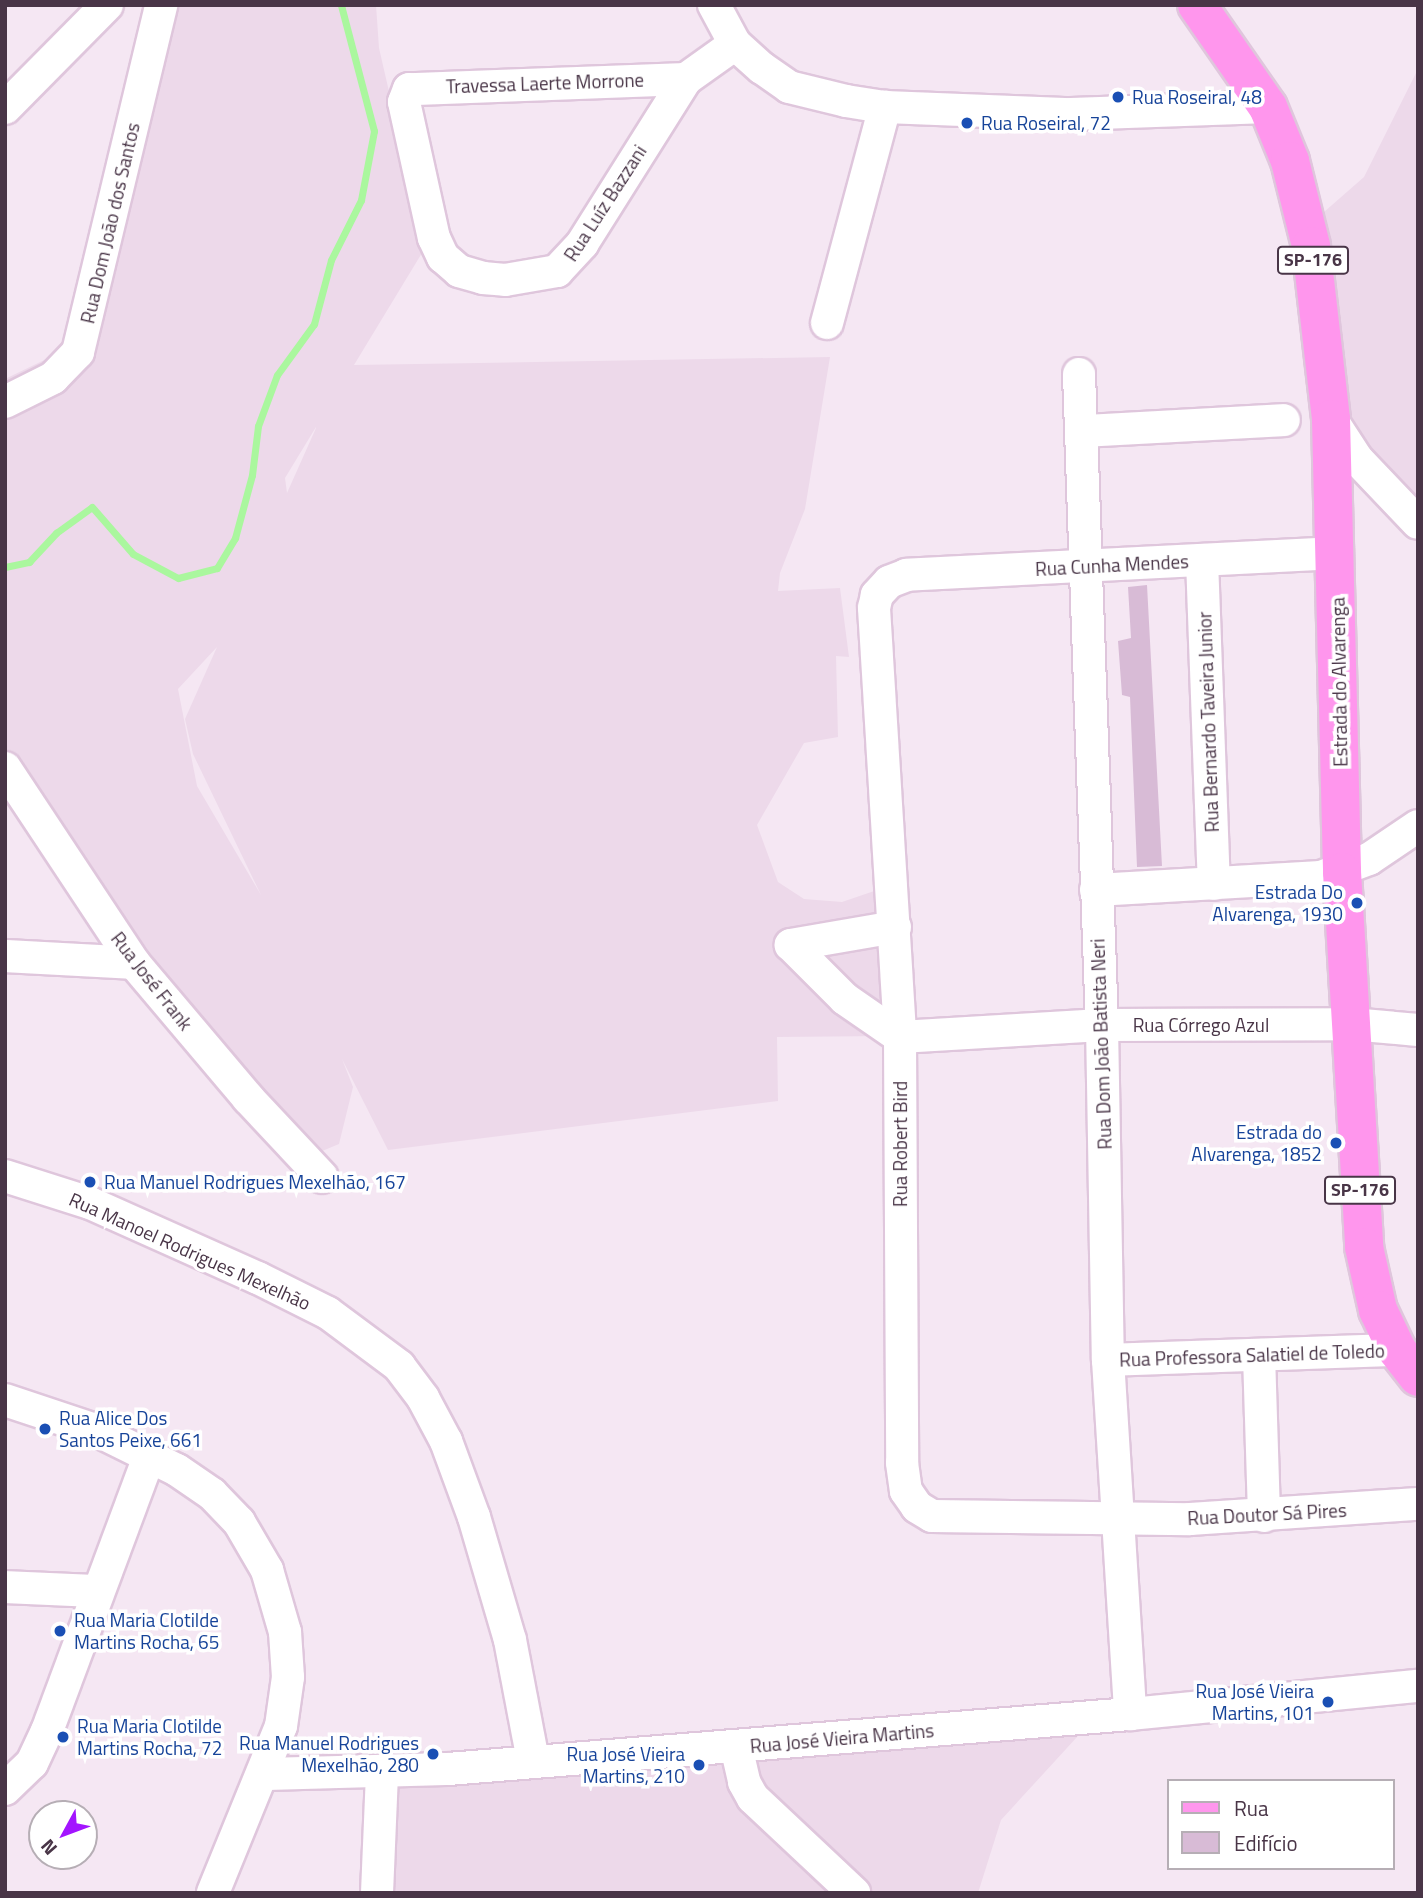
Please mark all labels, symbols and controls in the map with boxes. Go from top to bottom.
street label: Travessa Laerte Morrone [446,68,644,98]
place label: Rua Roseiral, 48 [1132,86,1262,108]
marker: Rua Roseiral, 48 [1110,89,1126,105]
place label: Rua Roseiral, 72 [981,112,1111,134]
marker: Rua Roseiral, 72 [959,115,975,131]
street label: Rua Dom João dos Santos [76,120,144,326]
street label: Rua Luíz Bazzani [559,141,651,265]
road number: SP-176 [1276,246,1350,274]
street label: Rua Cunha Mendes [1035,550,1189,580]
street label: Estrada do Alvarenga [1326,597,1352,767]
street label: Rua Bernardo Taveira Junior [1193,611,1223,833]
place label: Estrada Do Alvarenga, 1930 [1212,881,1343,925]
marker: Estrada Do Alvarenga, 1930 [1349,895,1365,911]
street label: Rua José Frank [107,927,197,1035]
street label: Rua Dom João Batista Neri [1086,938,1116,1150]
street label: Rua Córrego Azul [1133,1014,1269,1036]
street label: Rua Robert Bird [889,1081,911,1207]
place label: Estrada do Alvarenga, 1852 [1191,1121,1322,1165]
marker: Estrada do Alvarenga, 1852 [1328,1135,1344,1151]
place label: Rua Manuel Rodrigues Mexelhão, 167 [104,1171,406,1193]
marker: Rua Manuel Rodrigues Mexelhão, 167 [82,1174,98,1190]
road number: SP-176 [1323,1176,1397,1204]
street label: Rua Manoel Rodrigues Mexelhão [66,1187,314,1315]
street label: Rua Professora Salatiel de Toledo [1119,1339,1385,1371]
place label: Rua Alice Dos Santos Peixe, 661 [59,1407,202,1451]
marker: Rua Alice Dos Santos Peixe, 661 [37,1421,53,1437]
street label: Rua Doutor Sá Pires [1187,1498,1347,1530]
place label: Rua Maria Clotilde Martins Rocha, 65 [74,1609,219,1653]
marker: Rua Maria Clotilde Martins Rocha, 65 [52,1623,68,1639]
place label: Rua José Vieira Martins, 101 [1195,1680,1314,1724]
marker: Rua José Vieira Martins, 101 [1320,1694,1336,1710]
place label: Rua Maria Clotilde Martins Rocha, 72 [77,1715,222,1759]
street label: Rua José Vieira Martins [749,1719,935,1757]
marker: Rua Maria Clotilde Martins Rocha, 72 [55,1729,71,1745]
place label: Rua Manuel Rodrigues Mexelhão, 280 [239,1732,419,1776]
place label: Rua José Vieira Martins, 210 [566,1743,685,1787]
marker: Rua Manuel Rodrigues Mexelhão, 280 [425,1746,441,1762]
marker: Rua José Vieira Martins, 210 [691,1757,707,1773]
legend [1168,1779,1395,1870]
text: Rua [1234,1792,1269,1824]
north arrow [28,1800,98,1870]
text: Edifício [1234,1827,1298,1859]
text: N [33,1833,64,1862]

